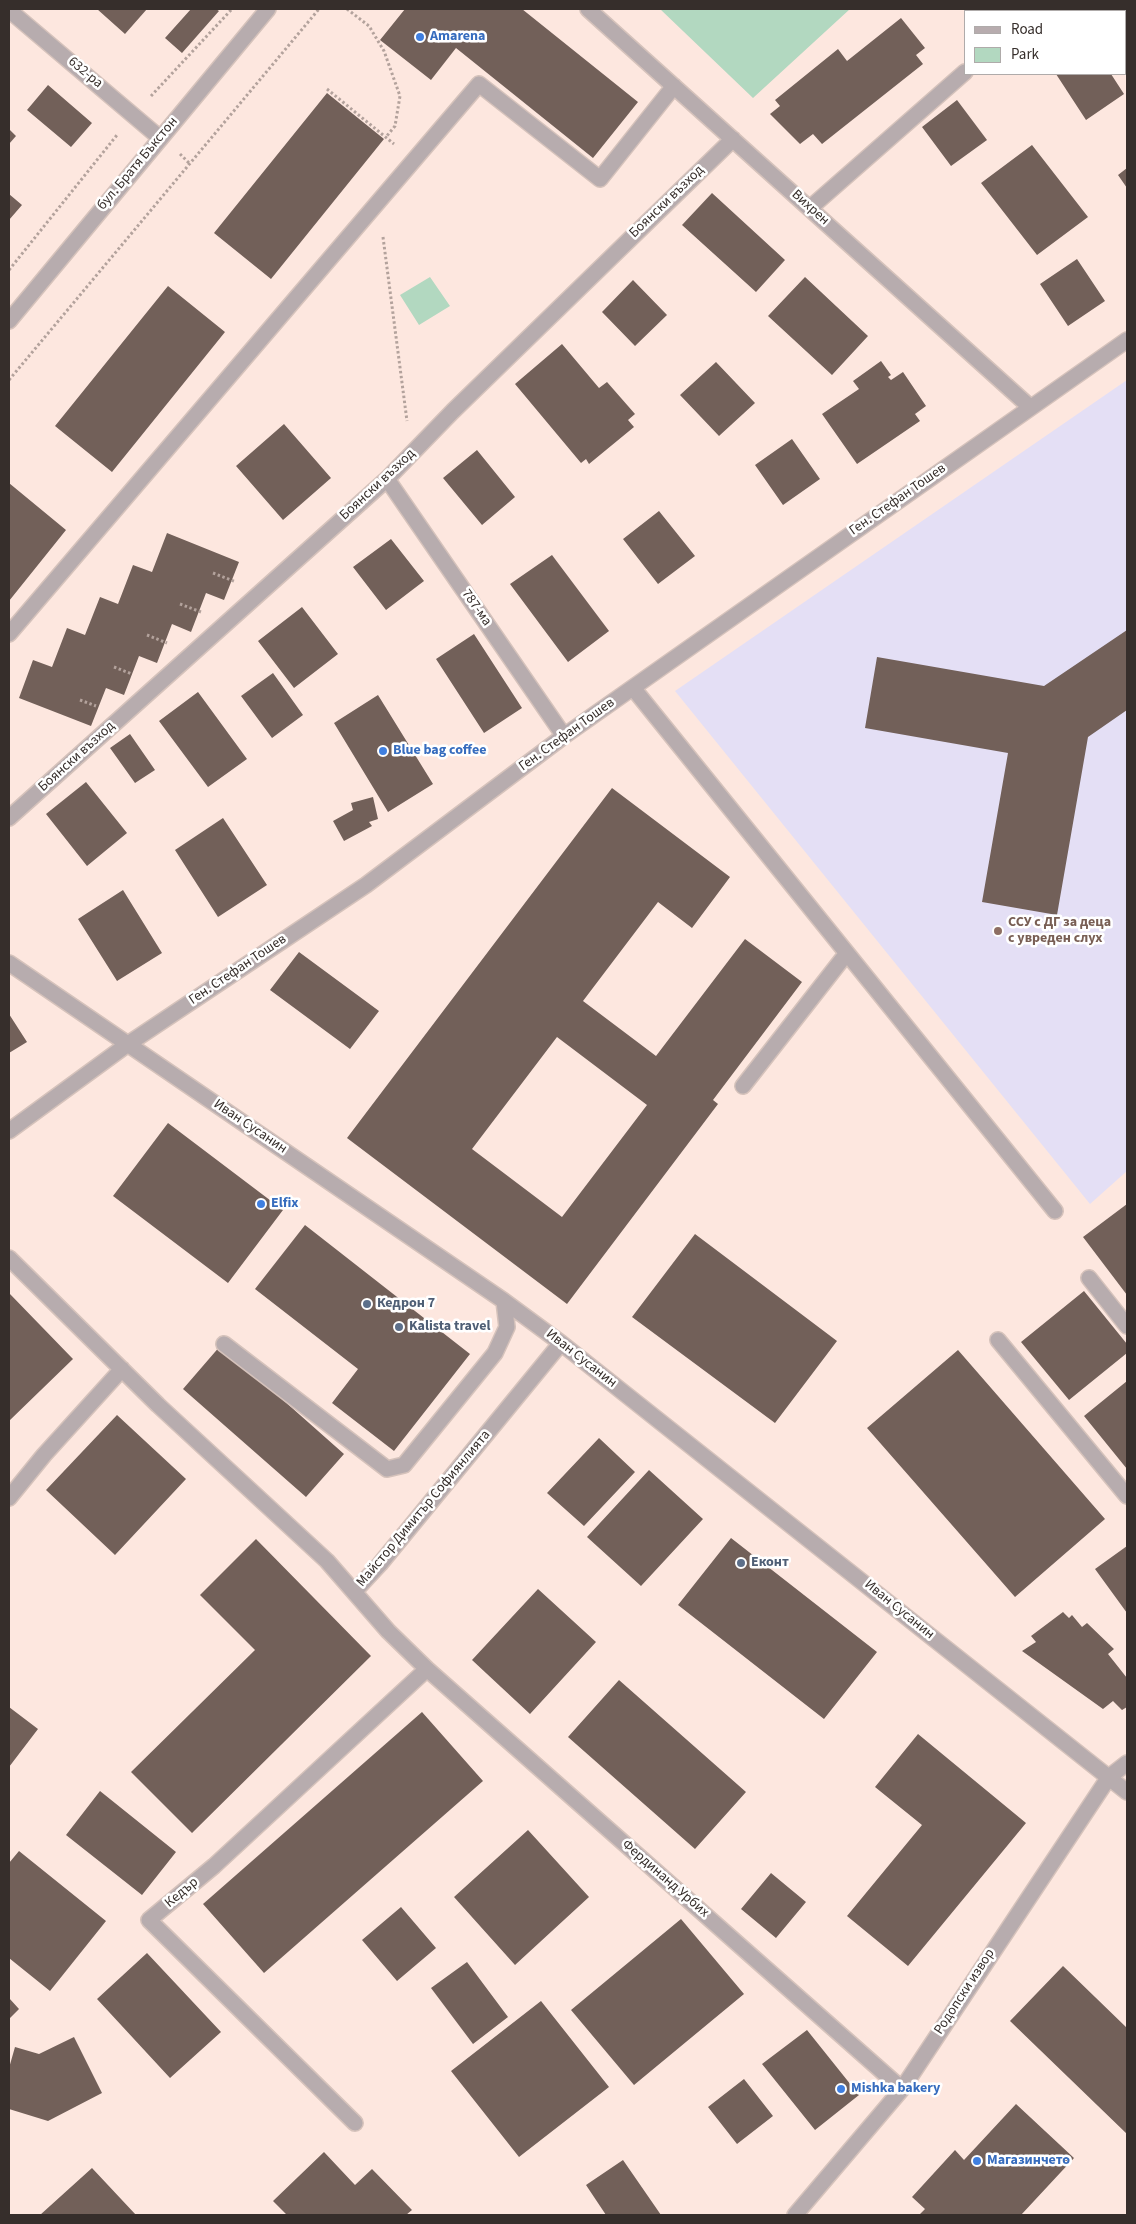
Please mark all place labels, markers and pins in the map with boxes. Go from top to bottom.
place label: Amarena [430,29,485,45]
marker: Amarena [414,31,426,43]
place label: Blue bag coffee [393,743,486,759]
marker: Blue bag coffee [377,745,389,757]
place label: ССУ с ДГ за деца с увреден слух [1008,915,1111,948]
marker: ССУ с ДГ за деца с увреден слух [992,925,1004,937]
place label: Elfix [271,1196,299,1212]
marker: Elfix [255,1198,267,1210]
place label: Кедрон 7 [377,1296,435,1312]
marker: Кедрон 7 [361,1298,373,1310]
place label: Kalista travel [409,1319,490,1335]
marker: Kalista travel [393,1321,405,1333]
place label: Еконт [751,1555,789,1571]
marker: Еконт [735,1557,747,1569]
place label: Mishka bakery [851,2081,940,2097]
marker: Mishka bakery [835,2083,847,2095]
place label: Магазинчето [987,2153,1070,2169]
marker: Магазинчето [971,2155,983,2167]

